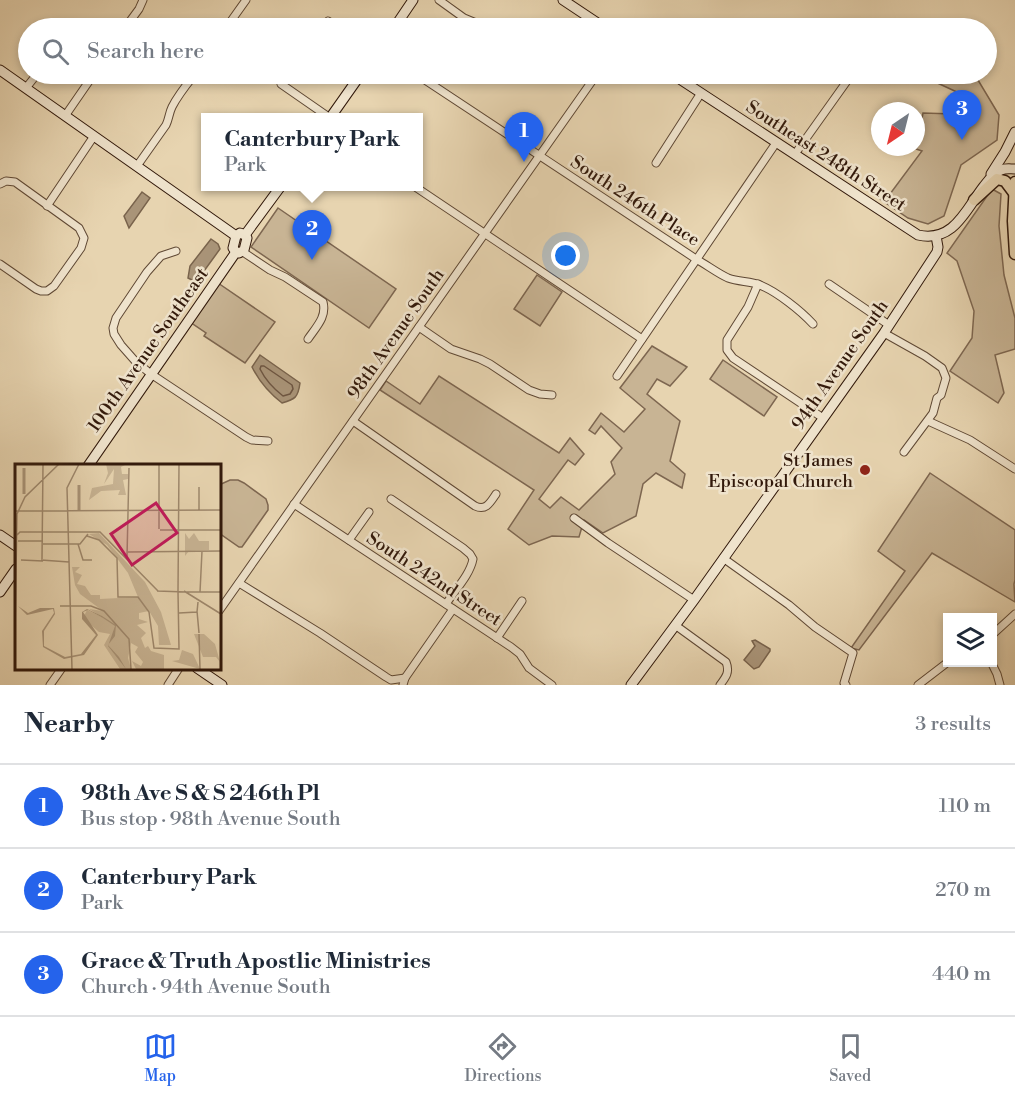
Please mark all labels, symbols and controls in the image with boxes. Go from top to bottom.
search box [18,18,997,84]
icon: search [39,35,72,68]
text: Search here [87,38,204,65]
pin: 3 [942,90,982,140]
street label: Southeast 248th Street [742,96,911,217]
north arrow [871,102,925,156]
pin: 1 [504,112,544,162]
popup [201,113,423,191]
text: Canterbury Park [224,126,400,153]
street label: South 246th Place [566,151,704,251]
text: Park [224,153,266,178]
pin: 2 [292,210,332,260]
your location [551,241,580,270]
street label: 100th Avenue Southeast [82,263,214,437]
street label: 98th Avenue South [342,264,450,404]
street label: 94th Avenue South [787,295,894,435]
place label: St James Episcopal Church [708,449,853,493]
marker: St James Episcopal Church [858,463,872,477]
inset map [15,464,220,670]
street label: South 242nd Street [362,527,506,632]
map controls [943,613,997,667]
button: layers [943,613,997,667]
text: Nearby [24,708,114,740]
text: 3 results [915,712,991,737]
text: 98th Ave S & S 246th Pl [81,780,320,807]
text: 1 [39,794,48,819]
text: 110 m [939,794,991,819]
text: Bus stop · 98th Avenue South [81,807,341,832]
text: Canterbury Park [81,864,257,891]
text: 2 [37,878,50,903]
text: 270 m [935,878,991,903]
text: Park [81,891,123,916]
text: Grace & Truth Apostlic Ministries [81,948,431,975]
text: 3 [37,962,50,987]
text: 440 m [932,962,991,987]
text: Church · 94th Avenue South [81,975,331,1000]
tab: Map [144,1030,177,1086]
tab: Directions [464,1030,542,1086]
tab: Saved [829,1030,871,1086]

